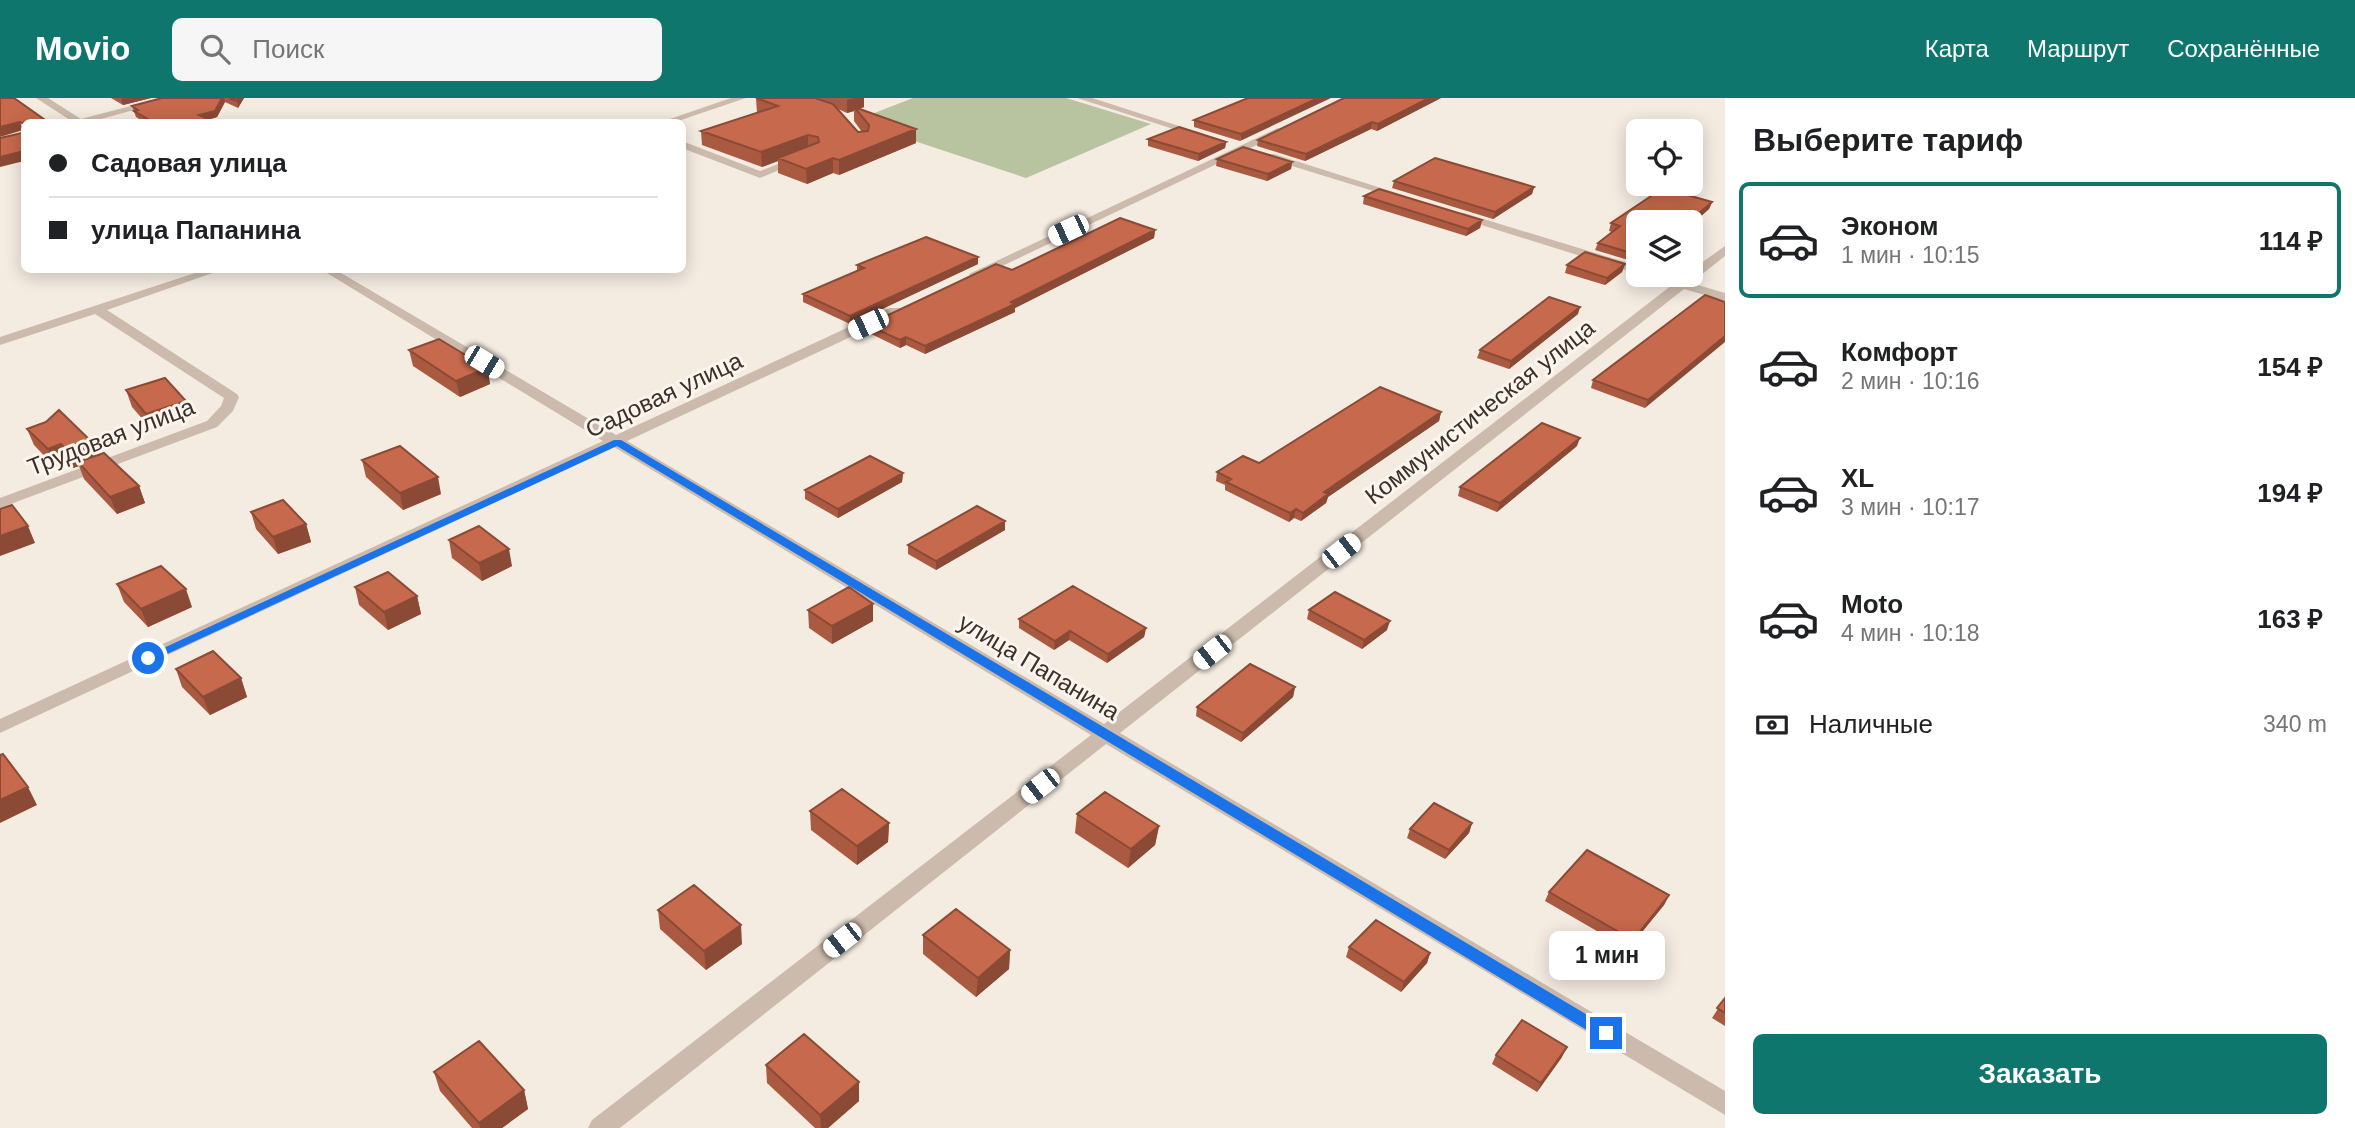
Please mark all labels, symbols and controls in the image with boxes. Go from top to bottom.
search box [172,18,662,81]
text: Movio [35,30,130,67]
icon: search [196,30,234,68]
text: Поиск [252,34,324,64]
text: Карта [1925,35,1989,62]
text: Маршрут [2027,35,2129,62]
text: Сохранённые [2167,35,2320,62]
map controls [1626,119,1703,287]
button: locate [1626,119,1703,196]
text: Выберите тариф [1753,122,2023,158]
text: Садовая улица [91,148,287,178]
icon: car [1757,209,1820,272]
button: layers [1626,210,1703,287]
text: Эконом [1841,211,1939,241]
car [1045,212,1092,248]
text: улица Папанина [91,215,301,245]
text: 114 ₽ [2259,226,2323,256]
text: 1 мин · 10:15 [1841,242,1980,268]
car [845,306,892,342]
street label: Коммунистическая улица [1360,313,1600,510]
icon: car [1757,335,1820,398]
text: Комфорт [1841,337,1958,367]
car [461,342,508,382]
street label: Садовая улица [581,346,747,443]
text: 154 ₽ [2257,352,2323,382]
text: 2 мин · 10:16 [1841,368,1980,394]
street label: Трудовая улица [24,392,199,481]
icon: car [1757,461,1820,524]
text: XL [1841,463,1874,493]
text: 194 ₽ [2257,478,2323,508]
text: 3 мин · 10:17 [1841,494,1980,520]
car [1318,530,1365,572]
icon: car [1757,587,1820,650]
text: Moto [1841,589,1903,619]
text: 163 ₽ [2257,604,2323,634]
street label: улица Папанина [954,608,1125,726]
text: 4 мин · 10:18 [1841,620,1980,646]
car [1189,631,1236,673]
route start [132,642,164,674]
icon: cash [1753,706,1791,744]
text: Наличные [1809,709,1933,739]
text: 340 m [2263,711,2327,737]
car [1017,765,1064,807]
car [819,919,866,961]
callout: 1 мин [1548,932,1664,981]
text: 1 мин [1575,942,1639,968]
route end [1590,1017,1622,1049]
button: Заказать [1753,1034,2327,1114]

